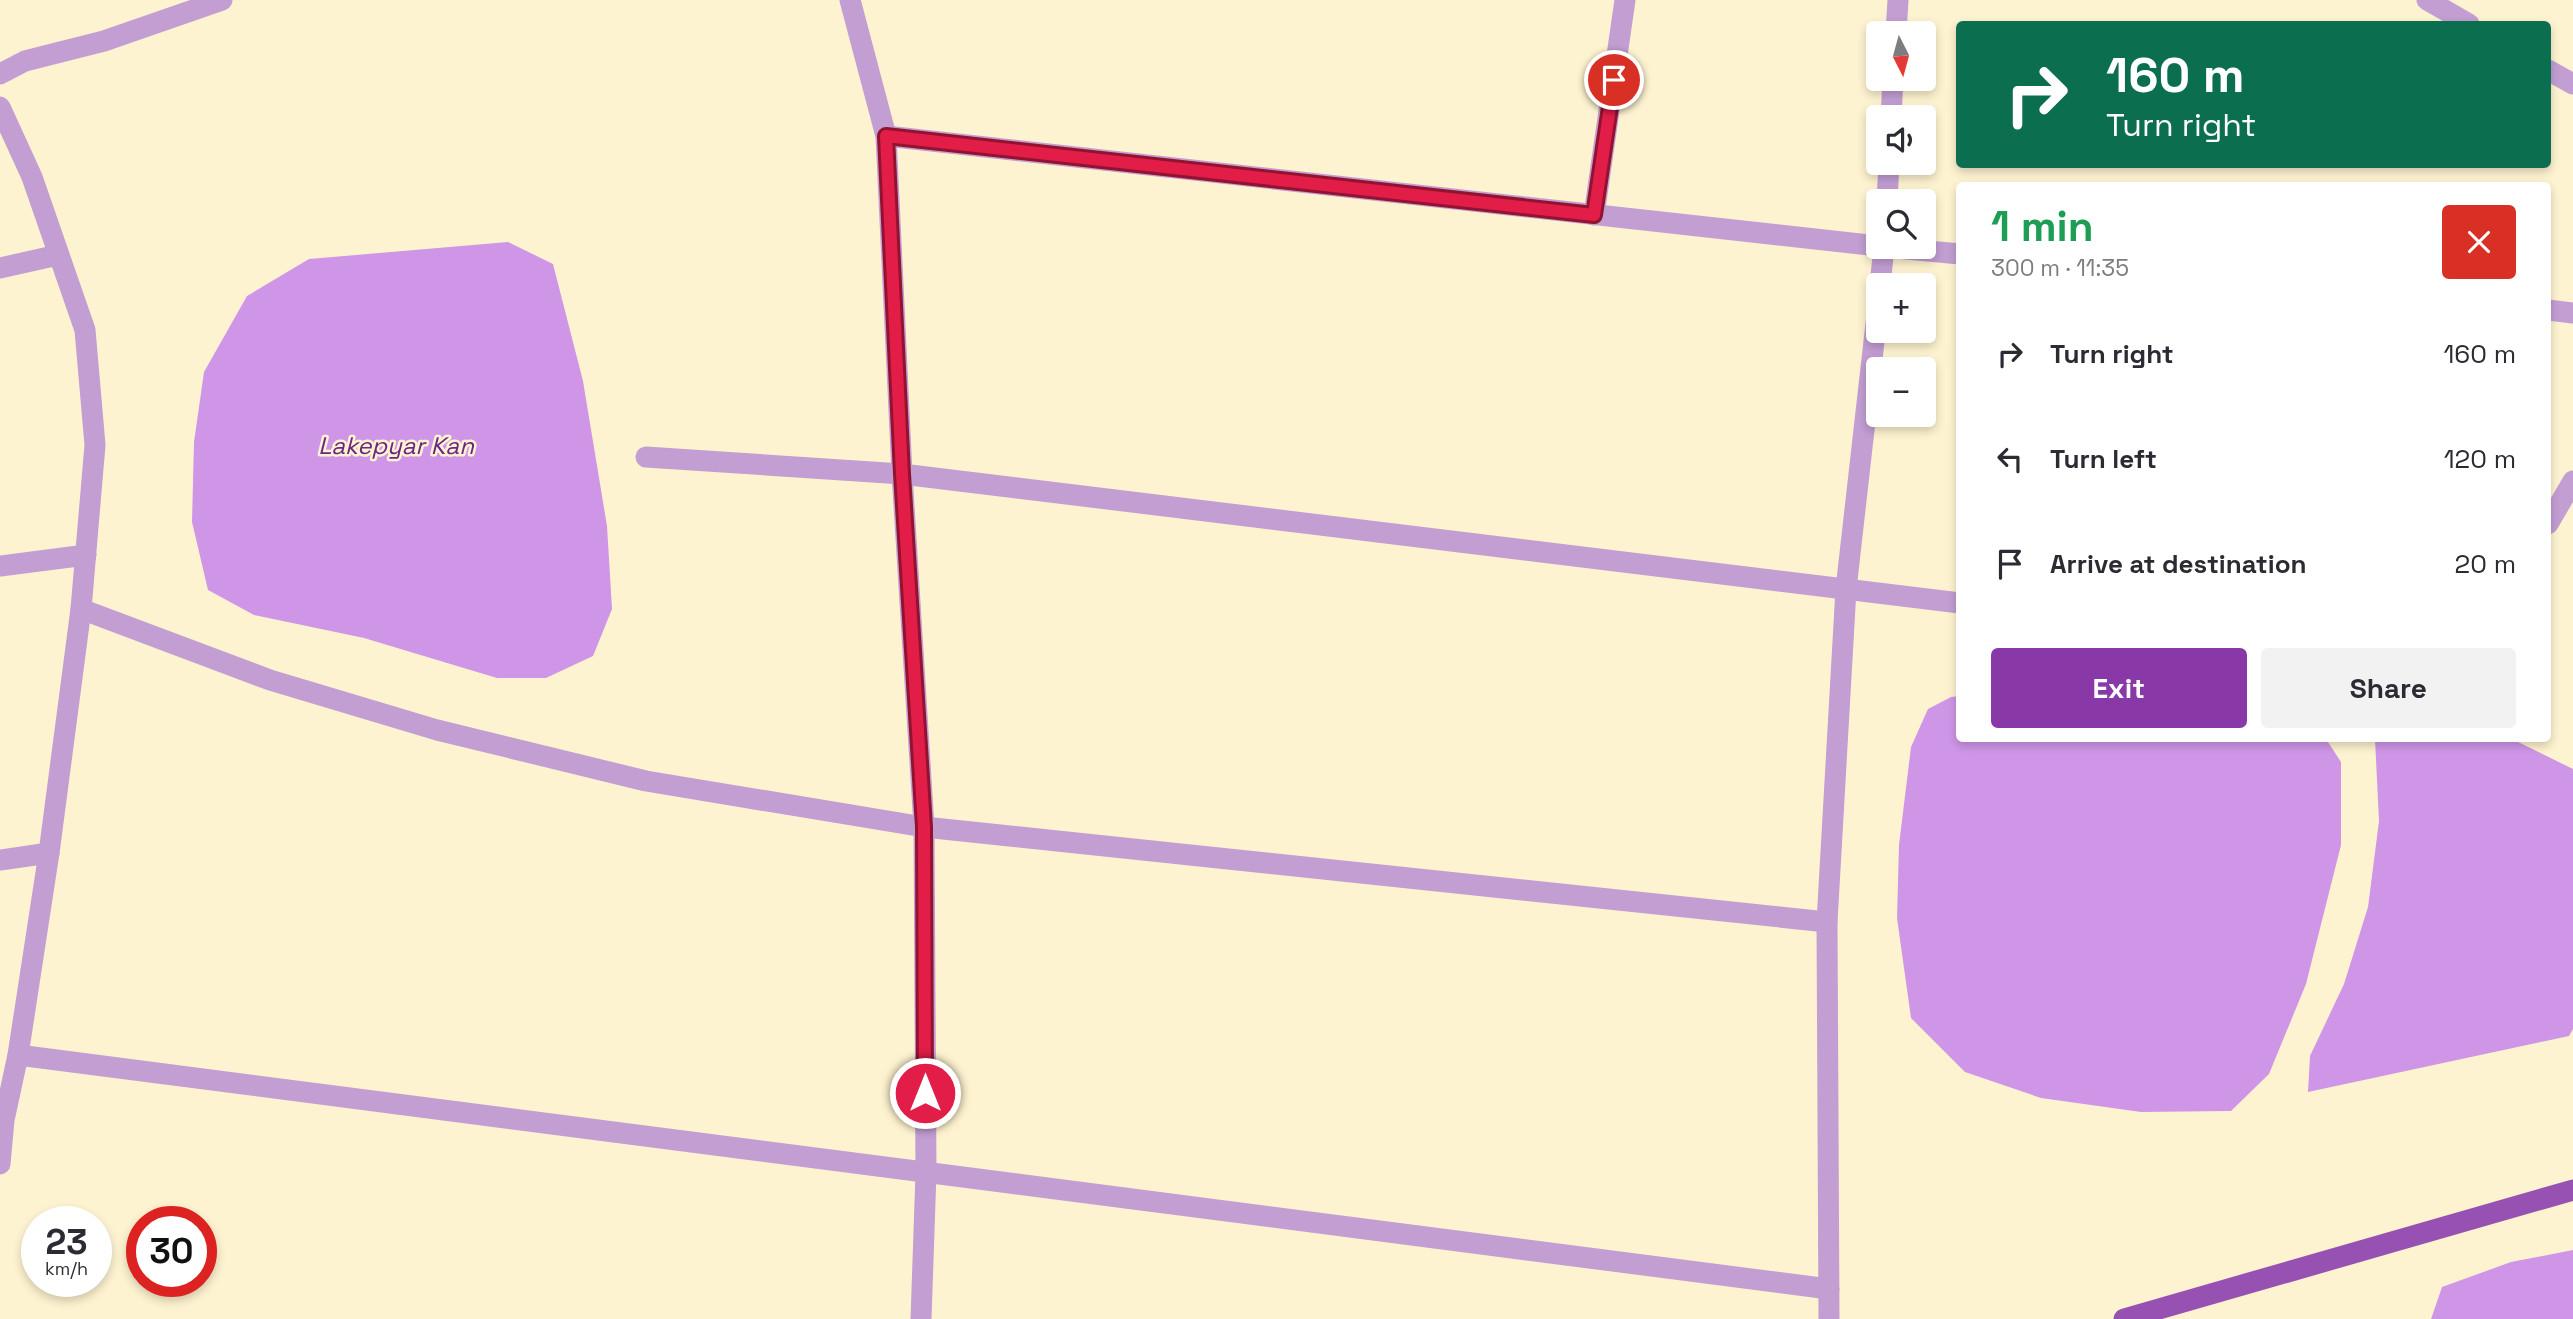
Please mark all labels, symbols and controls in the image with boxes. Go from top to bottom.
north arrow [1866,21,1936,91]
map controls [1866,21,1936,427]
text: 160 m [2106,44,2244,106]
icon: right [1991,49,2082,140]
pin [1584,50,1644,110]
icon: arrive [1595,61,1633,99]
button: sound [1866,105,1936,175]
text: Turn right [2106,105,2256,145]
button: search [1866,189,1936,259]
text: 1 min [1991,200,2094,253]
button: close [2442,205,2516,279]
text: 300 m · 11:35 [1991,253,2129,283]
button: + [1866,273,1936,343]
icon: right [1991,335,2029,373]
text: Turn right [2050,337,2174,371]
text: 160 m [2444,337,2516,371]
button: − [1866,357,1936,427]
water label: Lakepyar Kan [318,430,475,461]
icon: left [1991,440,2029,478]
text: Turn left [2050,442,2157,476]
text: 120 m [2444,442,2516,476]
icon: arrive [1991,545,2029,583]
text: Arrive at destination [2050,547,2307,581]
text: 20 m [2455,547,2516,581]
button: Exit [1991,648,2247,728]
button: Share [2261,648,2516,728]
position arrow [888,1056,962,1130]
speed limit sign: 30 [126,1206,217,1297]
text: 23 [45,1220,88,1264]
text: km/h [45,1257,88,1280]

